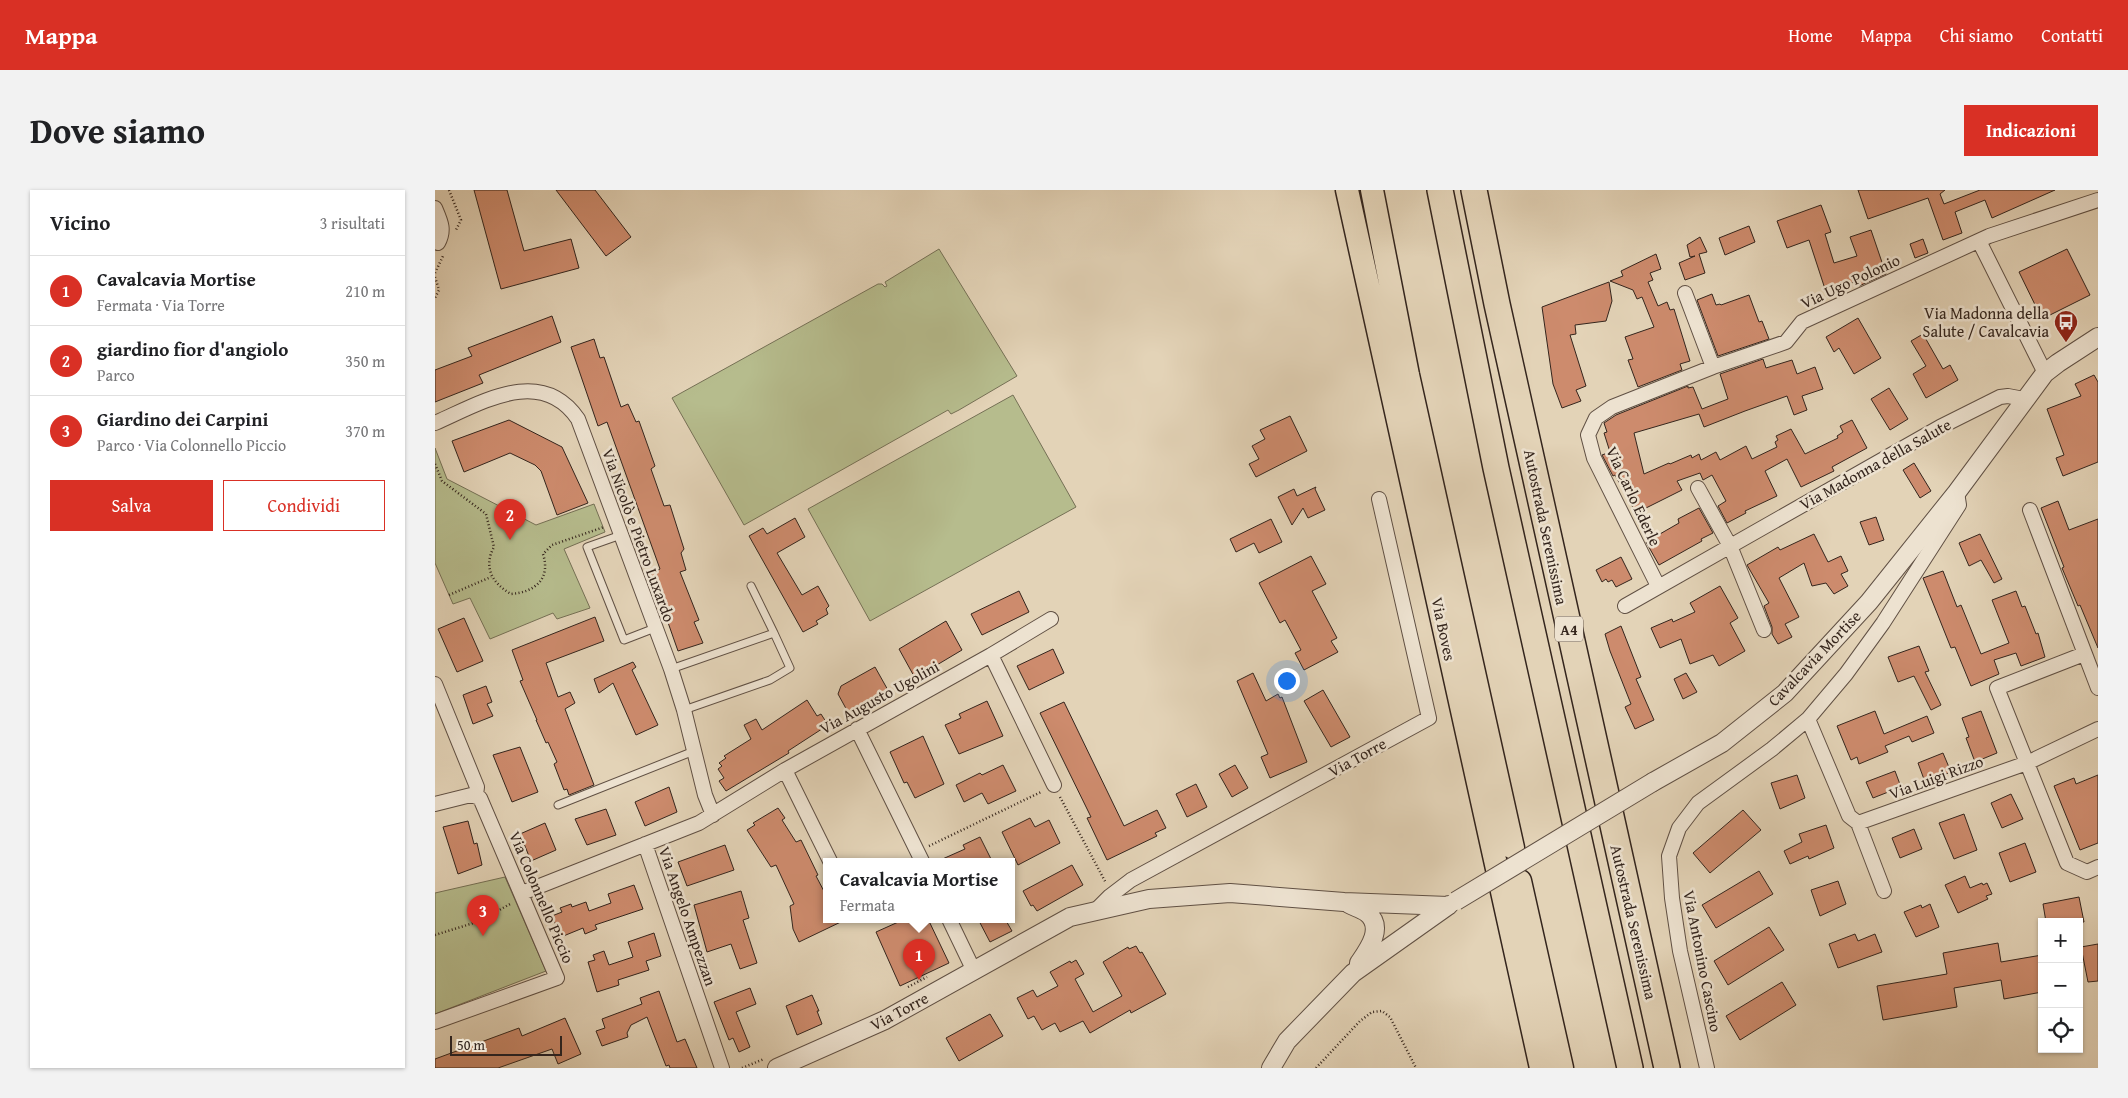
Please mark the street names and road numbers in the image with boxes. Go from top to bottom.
street label: Via Ugo Polonio [1796,247,1904,315]
street label: Via Madonna della Salute [1795,412,1955,516]
street label: Via Carlo Ederle [1600,442,1668,550]
street label: Via Nicolò e Pietro Luxardo [596,445,682,625]
street label: Autostrada Serenissima [1518,447,1574,607]
street label: Via Boves [1426,595,1462,663]
street label: Cavalcavia Mortise [1762,605,1866,711]
road number: A4 [1555,616,1583,642]
street label: Via Augusto Ugolini [815,654,944,740]
street label: Via Torre [1324,731,1390,783]
street label: Via Luigi Rizzo [1885,749,1987,805]
street label: Via Colonnello Piccio [503,827,581,967]
street label: Autostrada Serenissima [1605,842,1664,1002]
street label: Via Angelo Ampezzan [653,843,723,989]
street label: Via Antonino Cascino [1677,888,1729,1034]
street label: Via Torre [866,986,932,1036]

